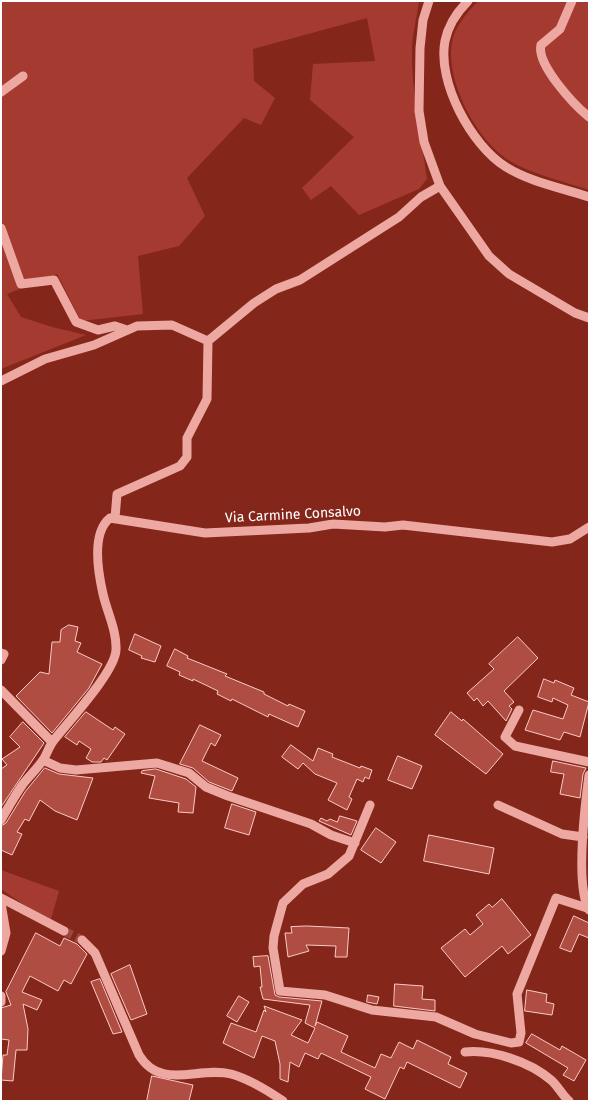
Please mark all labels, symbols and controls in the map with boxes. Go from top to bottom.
street label: Via Carmine Consalvo [225,503,361,527]

